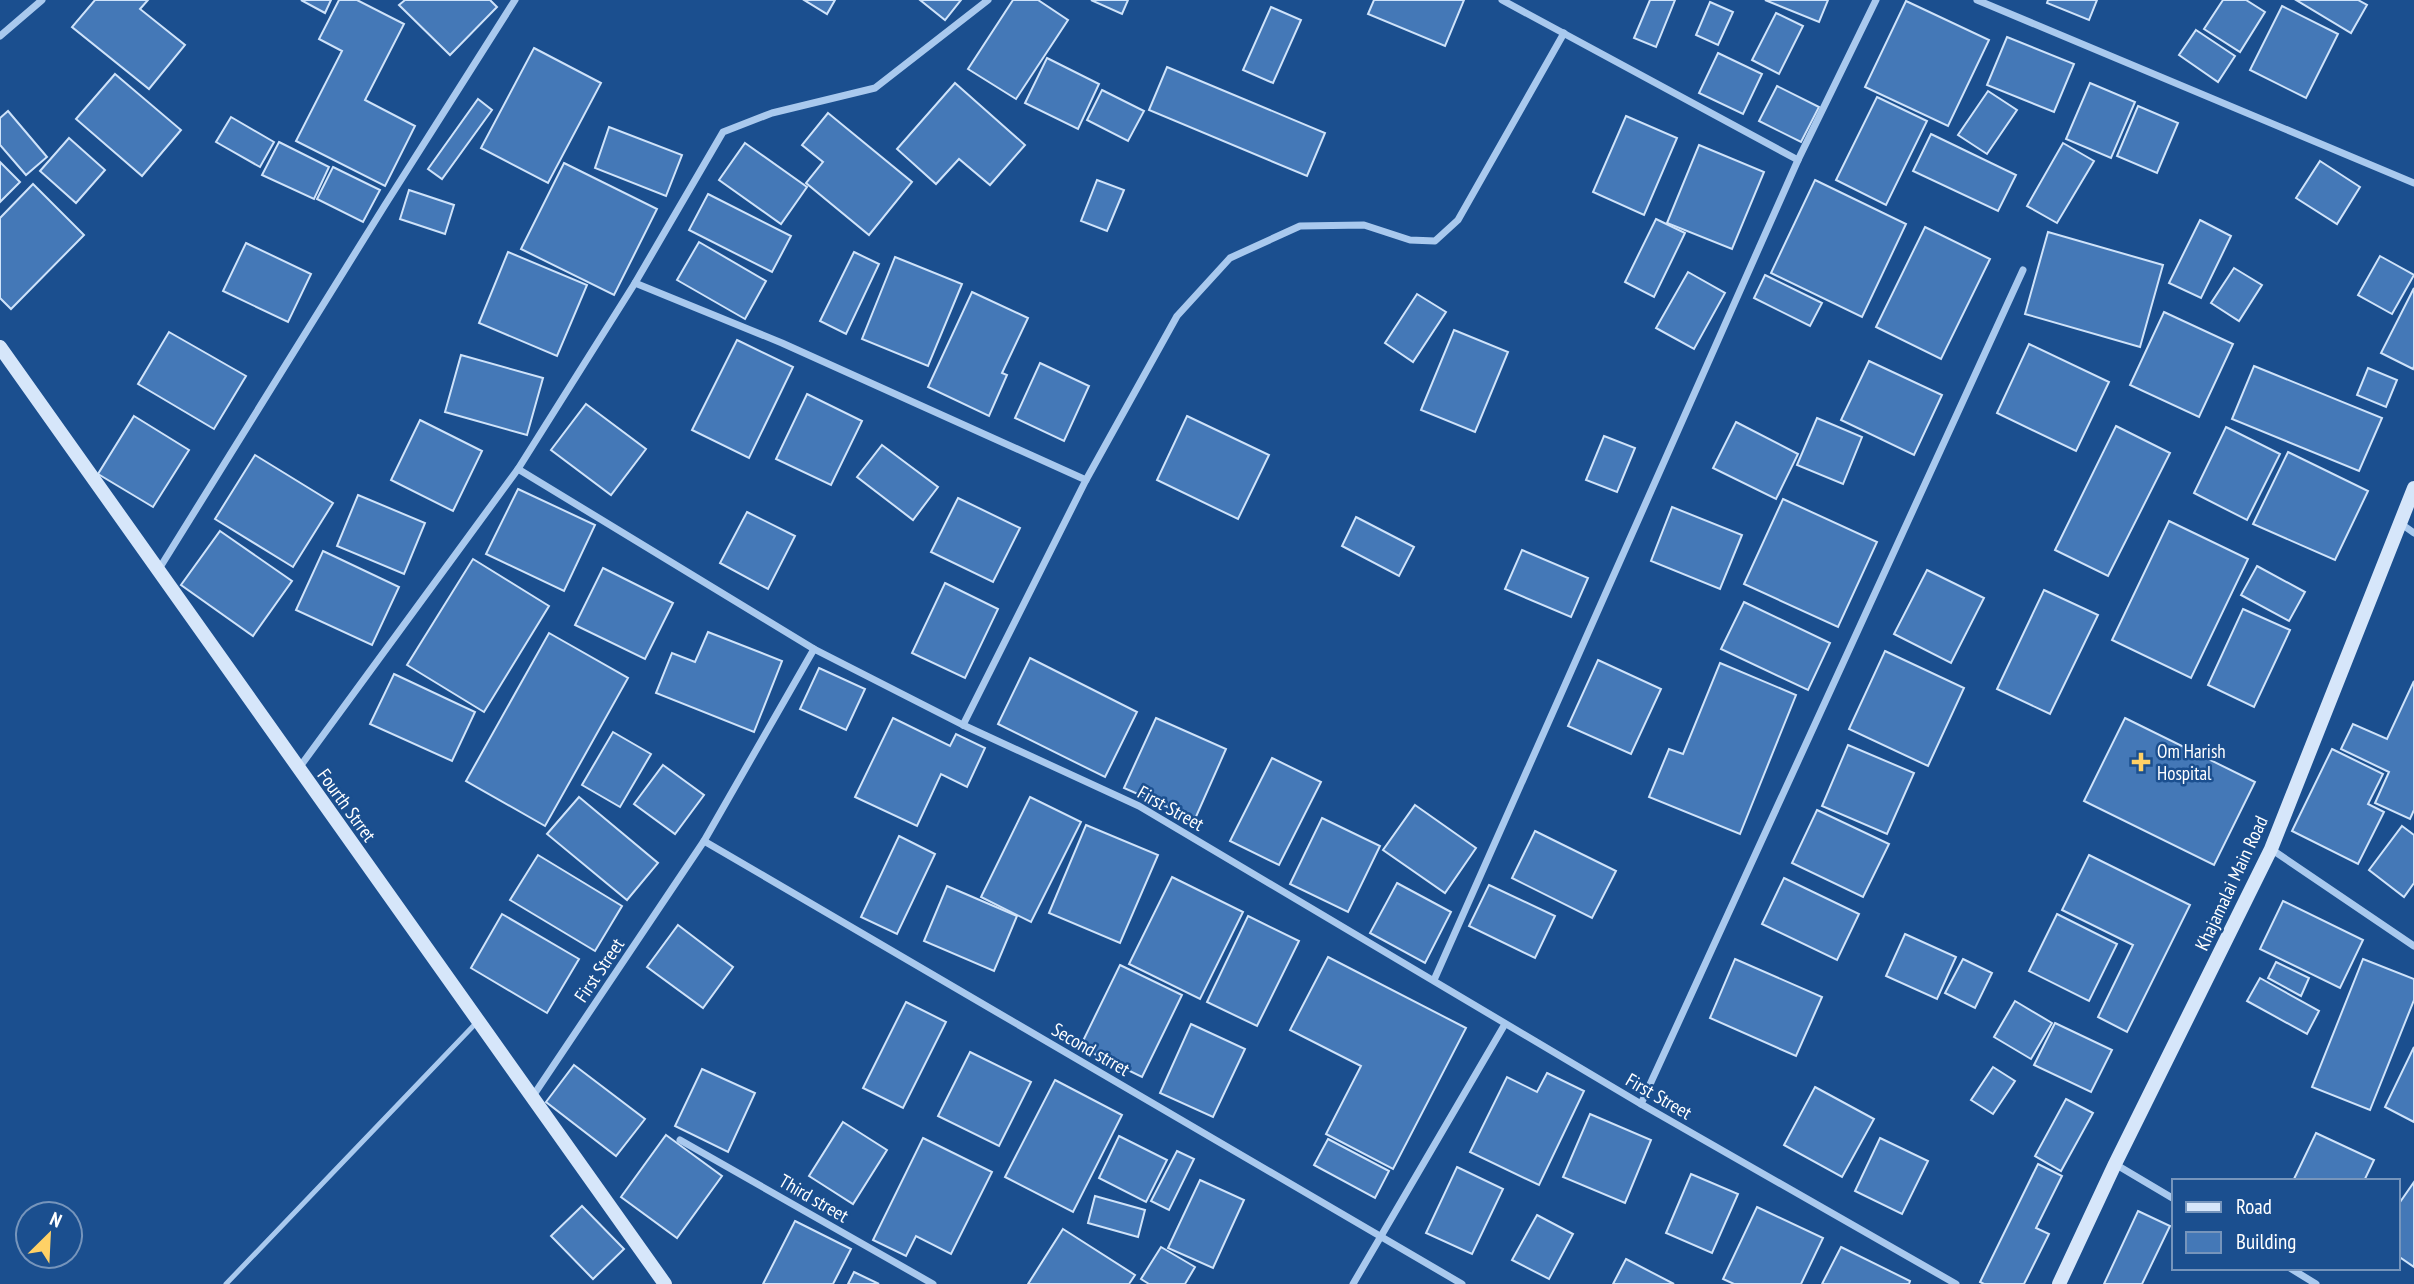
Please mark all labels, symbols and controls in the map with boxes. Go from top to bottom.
place label: Om Harish Hospital [2157,739,2226,785]
marker: Om Harish Hospital [2131,752,2151,772]
street label: Fourth Strret [312,764,382,847]
street label: First Street [1134,780,1209,836]
street label: Khajamalai Main Road [2189,812,2273,954]
street label: First Street [569,933,630,1007]
street label: Second strret [1048,1017,1135,1081]
street label: First Street [1622,1068,1697,1125]
street label: Third street [775,1169,854,1228]
legend [2172,1179,2400,1270]
text: Road [2236,1193,2272,1220]
north arrow [14,1200,84,1270]
text: N [46,1206,65,1233]
text: Building [2236,1228,2296,1255]

